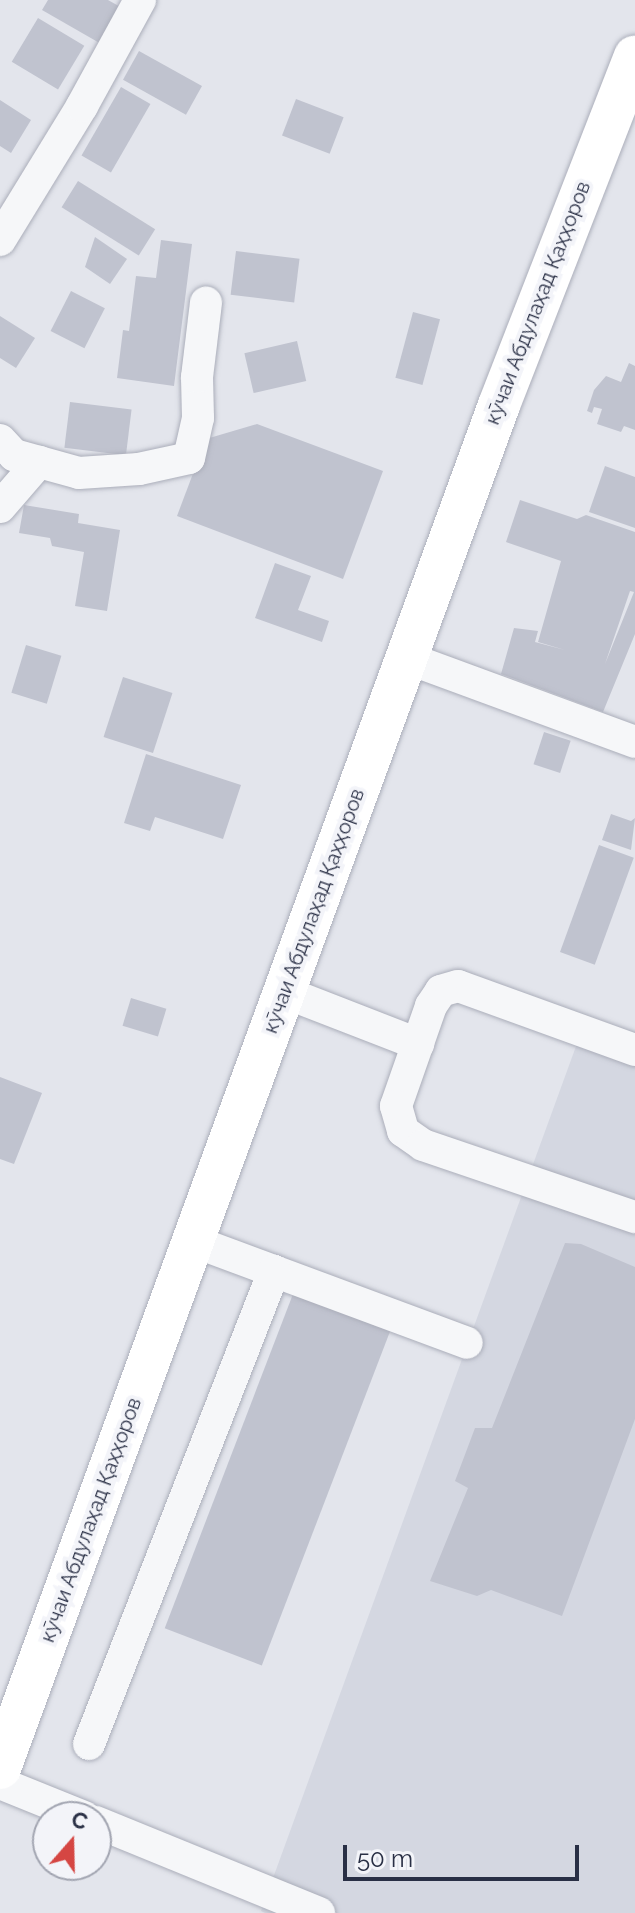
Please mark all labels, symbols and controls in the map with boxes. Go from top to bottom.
street label: кӯчаи Абдулаҳад Қаҳҳоров [480,178,596,428]
street label: кӯчаи Абдулаҳад Қаҳҳоров [258,785,370,1037]
street label: кӯчаи Абдулаҳад Қаҳҳоров [35,1394,147,1646]
north arrow [32,1801,112,1881]
text: С [68,1806,91,1835]
scale bar [347,1829,583,1879]
text: 50 m [357,1844,413,1873]

